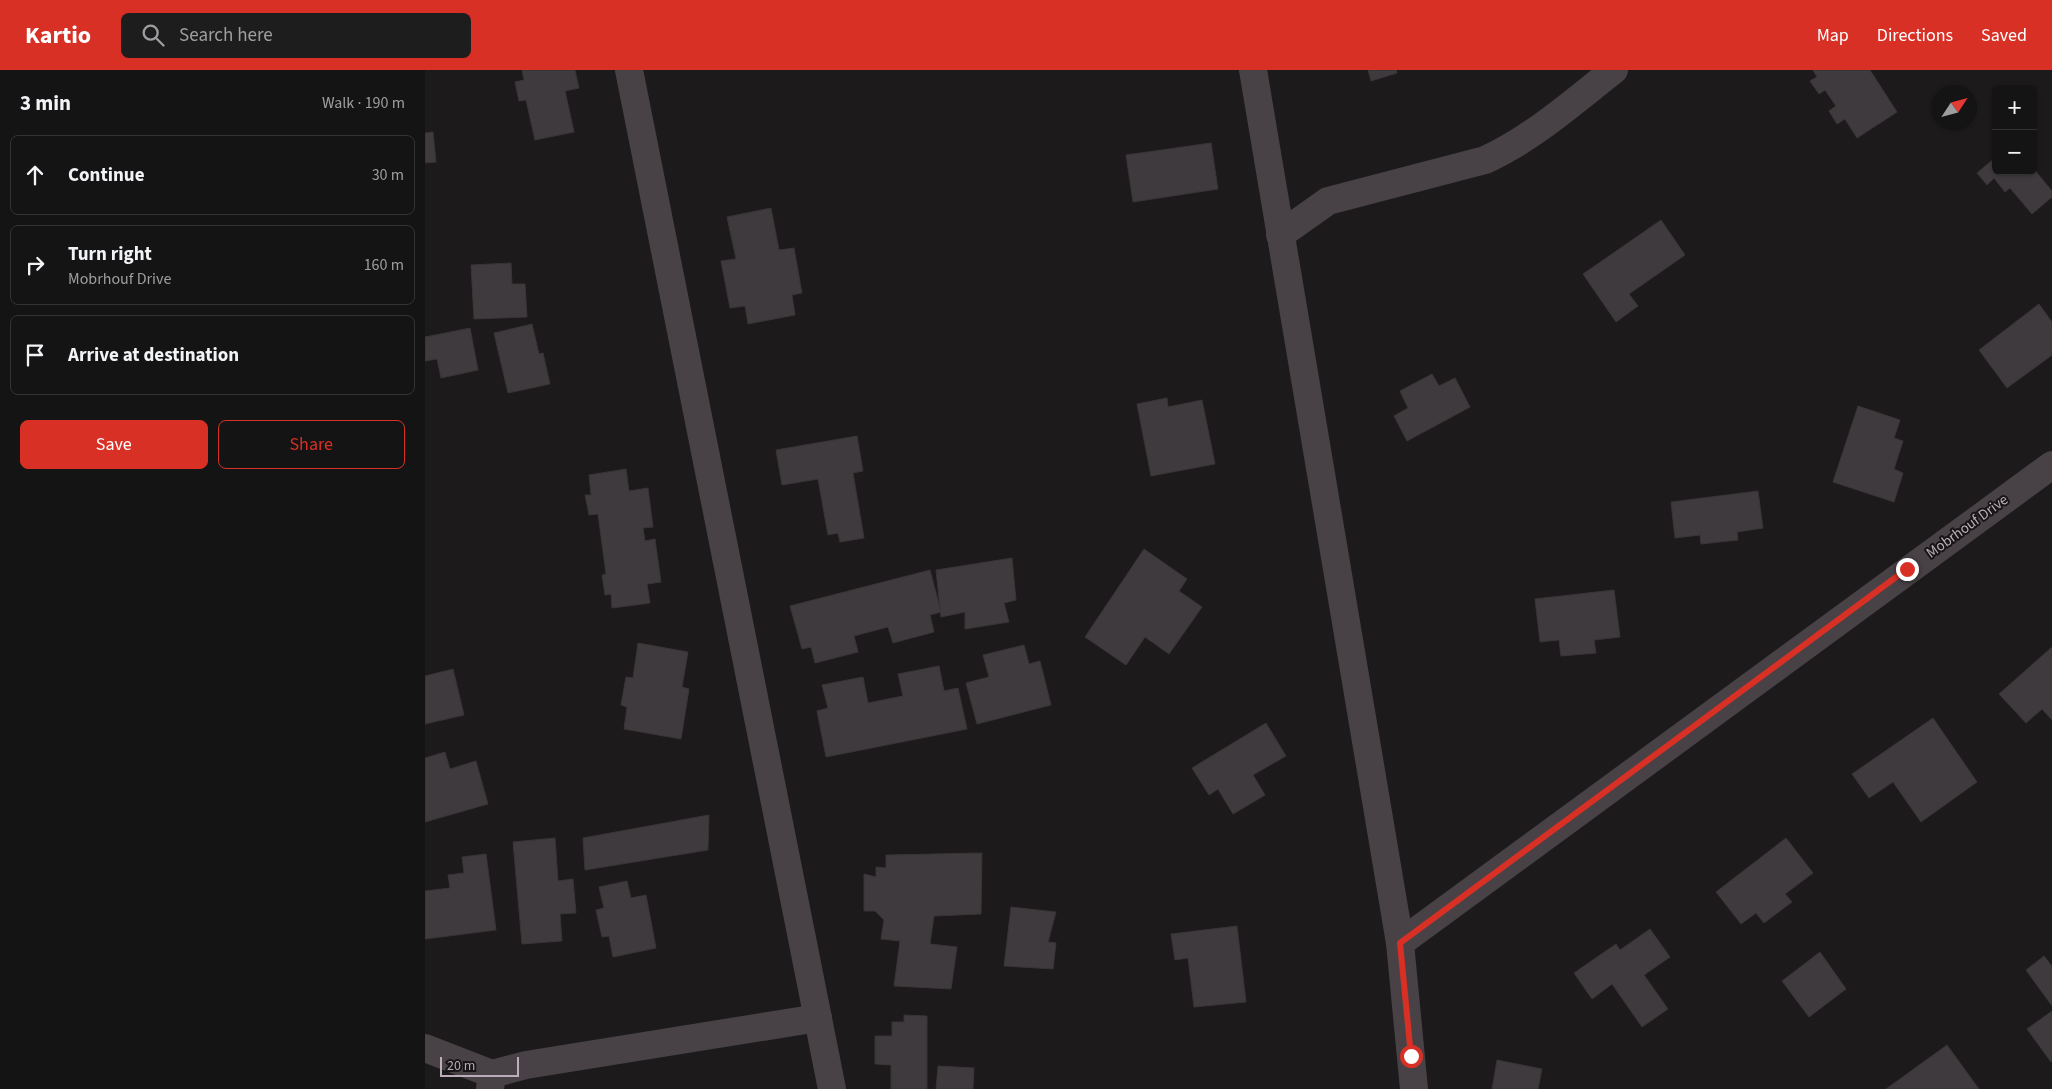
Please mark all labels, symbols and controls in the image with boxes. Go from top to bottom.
search box [121,13,471,58]
text: Kartio [25,18,91,53]
icon: search [139,21,167,49]
text: Search here [179,22,273,49]
text: Map [1817,23,1849,48]
text: Directions [1877,23,1953,48]
text: Saved [1981,23,2027,48]
north arrow [1932,85,1977,130]
map controls [1992,85,2037,175]
button: + [1992,85,2037,130]
text: 3 min [20,88,71,118]
text: Walk · 190 m [322,92,405,114]
button: − [1992,130,2037,175]
icon: ahead [21,161,49,189]
text: Continue [68,162,145,189]
text: 30 m [372,164,404,186]
text: Turn right [68,241,152,268]
icon: right [21,251,49,279]
text: 160 m [364,254,404,276]
text: Mobrhouf Drive [68,268,171,290]
icon: arrive [21,341,49,369]
text: Arrive at destination [68,342,239,369]
button: Save [20,420,208,469]
button: Share [218,420,405,469]
street label: Mobrhouf Drive [1922,489,2013,563]
route end [1896,558,1919,581]
route start [1400,1045,1423,1068]
scale bar [440,1054,519,1077]
text: 20 m [447,1056,475,1076]

